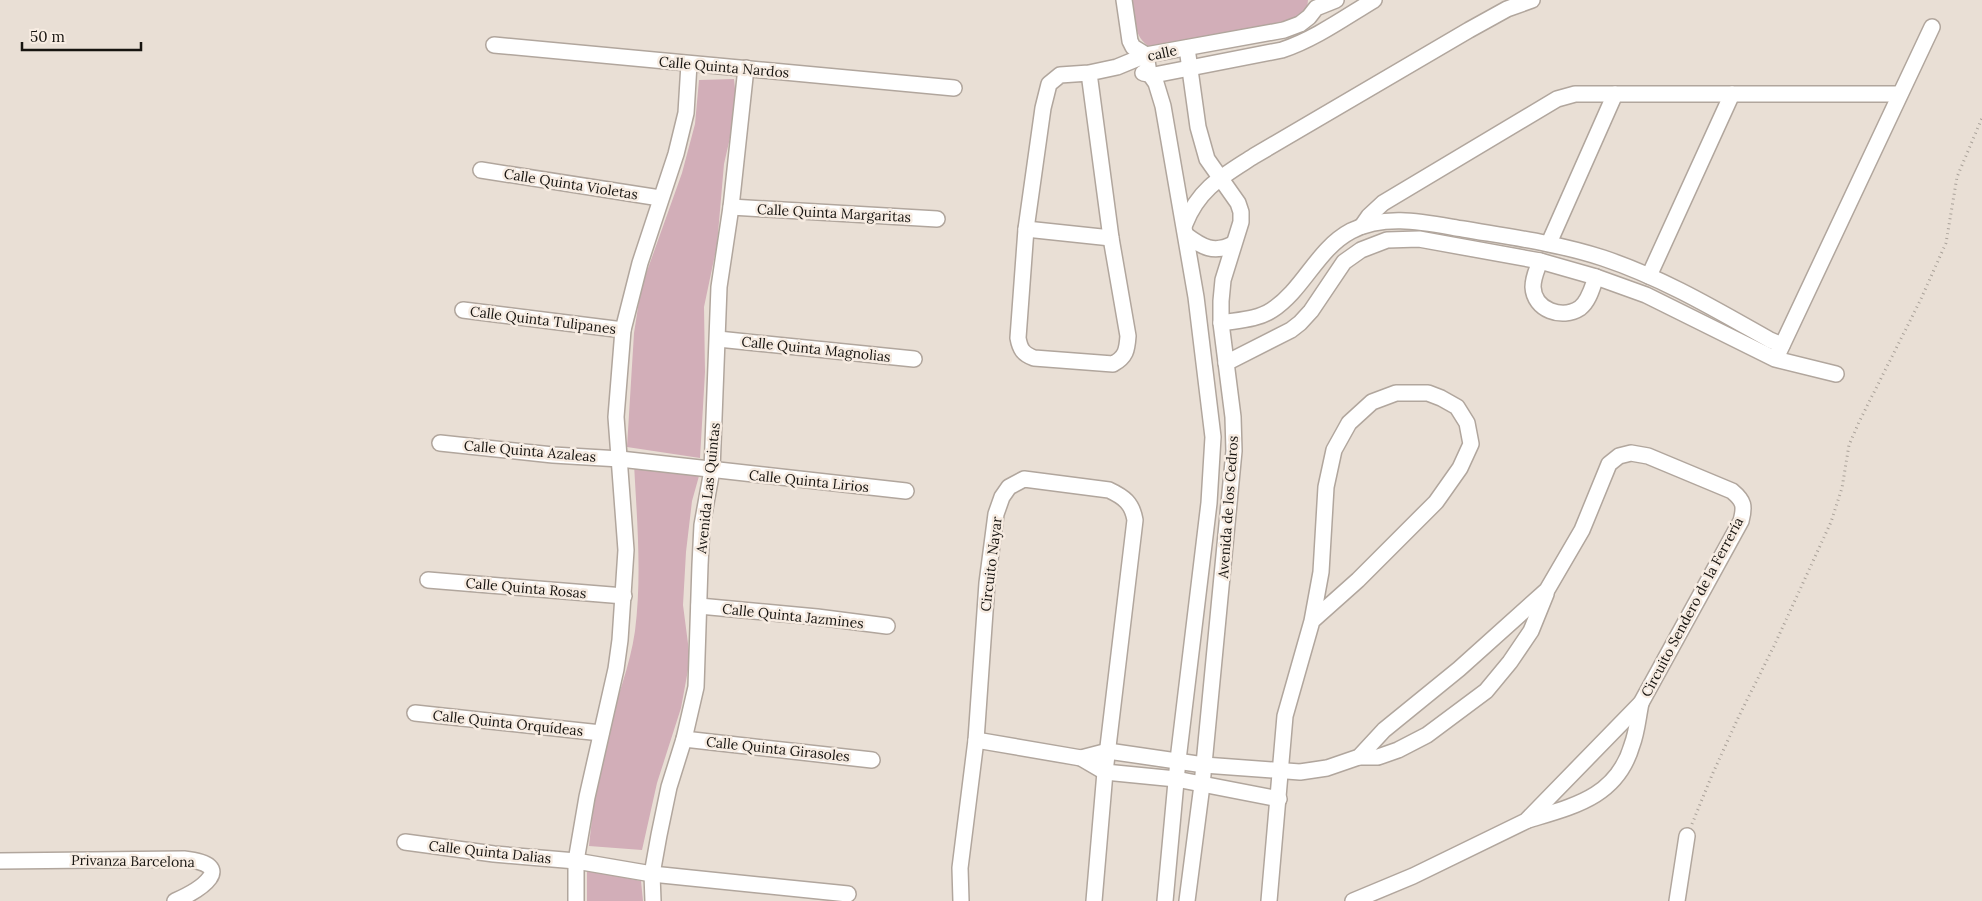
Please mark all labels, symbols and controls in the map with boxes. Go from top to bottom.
scale bar [22,20,141,52]
text: 50 m [30,27,65,46]
street label: calle [1146,41,1179,65]
street label: Calle Quinta Nardos [658,52,790,82]
street label: Calle Quinta Violetas [503,165,639,203]
street label: Calle Quinta Margaritas [756,200,912,226]
street label: Calle Quinta Tulipanes [469,302,617,338]
street label: Calle Quinta Magnolias [740,332,892,366]
street label: Avenida Las Quintas [692,422,724,555]
street label: Avenida de los Cedros [1214,435,1242,580]
street label: Calle Quinta Azaleas [463,436,597,466]
street label: Calle Quinta Lirios [748,466,870,496]
street label: Circuito Sendero de la Ferrería [1637,514,1747,700]
street label: Circuito Nayar [976,516,1006,612]
street label: Calle Quinta Rosas [465,574,587,602]
street label: Calle Quinta Jazmines [721,600,865,632]
street label: Calle Quinta Orquídeas [432,706,584,740]
street label: Calle Quinta Girasoles [705,733,851,765]
street label: Calle Quinta Dalias [428,837,552,867]
street label: Privanza Barcelona [71,851,195,871]

